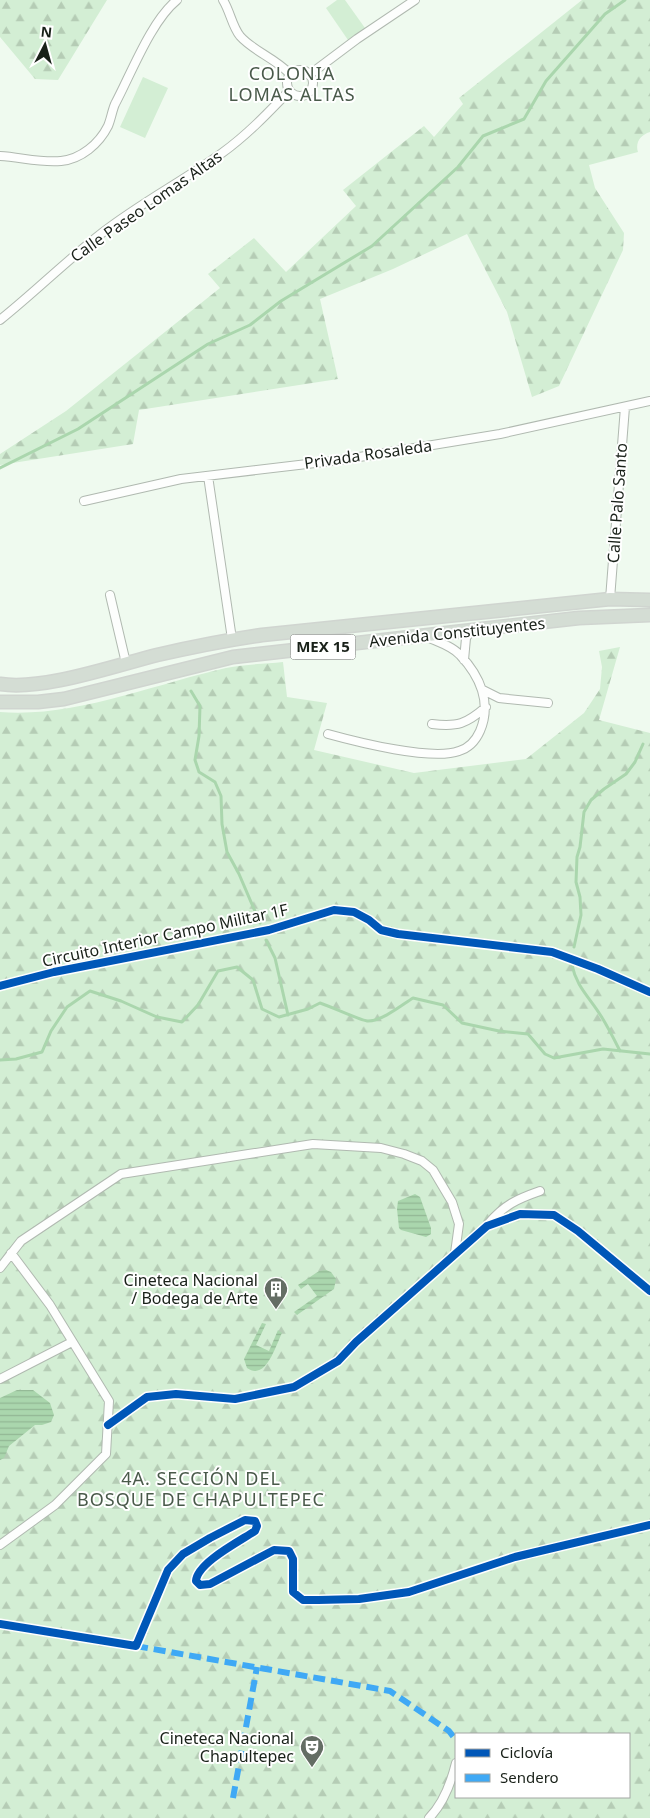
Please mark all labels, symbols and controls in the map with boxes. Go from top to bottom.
north arrow [20,20,70,70]
text: N [40,22,53,42]
district label: COLONIA LOMAS ALTAS [228,61,356,106]
street label: Calle Paseo Lomas Altas [66,145,226,267]
street label: Privada Rosaleda [303,434,433,474]
street label: Calle Palo Santo [602,442,632,564]
street label: Avenida Constituyentes [368,612,546,652]
road number: MEX 15 [290,634,356,660]
street label: Circuito Interior Campo Militar 1F [40,898,290,972]
place label: Cineteca Nacional / Bodega de Arte [124,1269,258,1309]
building icon: Cineteca Nacional / Bodega de Arte [263,1276,289,1310]
district label: 4A. SECCIÓN DEL BOSQUE DE CHAPULTEPEC [77,1466,325,1511]
place label: Cineteca Nacional Chapultepec [160,1727,294,1767]
legend [455,1733,630,1798]
theatre icon: Cineteca Nacional Chapultepec [299,1734,325,1768]
text: Ciclovía [500,1742,553,1762]
text: Sendero [500,1767,559,1787]

